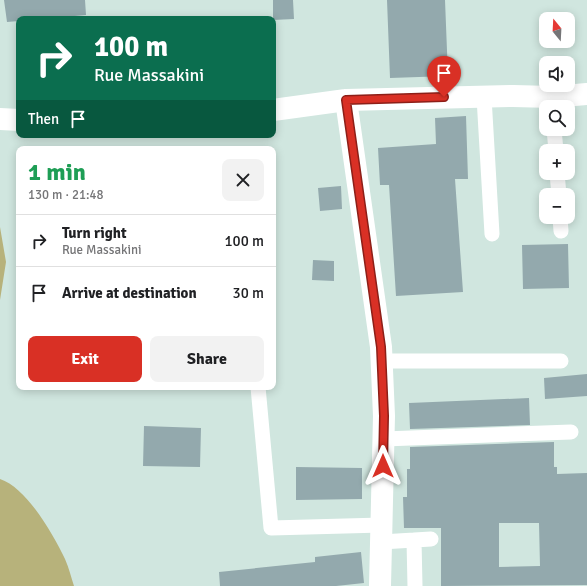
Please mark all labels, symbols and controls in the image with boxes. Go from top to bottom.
north arrow [539,12,575,48]
map controls [539,12,575,224]
text: 100 m [94,30,168,64]
icon: right [28,32,80,84]
pin [427,56,461,97]
button: sound [539,56,575,92]
icon: arrive [433,62,455,84]
text: Rue Massakini [94,64,204,86]
button: search [539,100,575,136]
icon: arrive [67,108,89,130]
text: Then [28,110,59,128]
button: + [539,144,575,180]
text: 1 min [28,157,86,187]
button: close [222,159,264,201]
text: 130 m · 21:48 [28,187,104,203]
button: − [539,188,575,224]
text: Turn right [62,224,127,242]
icon: right [28,230,50,252]
text: 100 m [224,232,264,250]
text: Rue Massakini [62,242,142,258]
icon: arrive [28,282,50,304]
text: Arrive at destination [62,284,197,302]
text: 30 m [233,284,264,302]
button: Exit [28,336,142,382]
button: Share [150,336,264,382]
position arrow [362,445,404,487]

